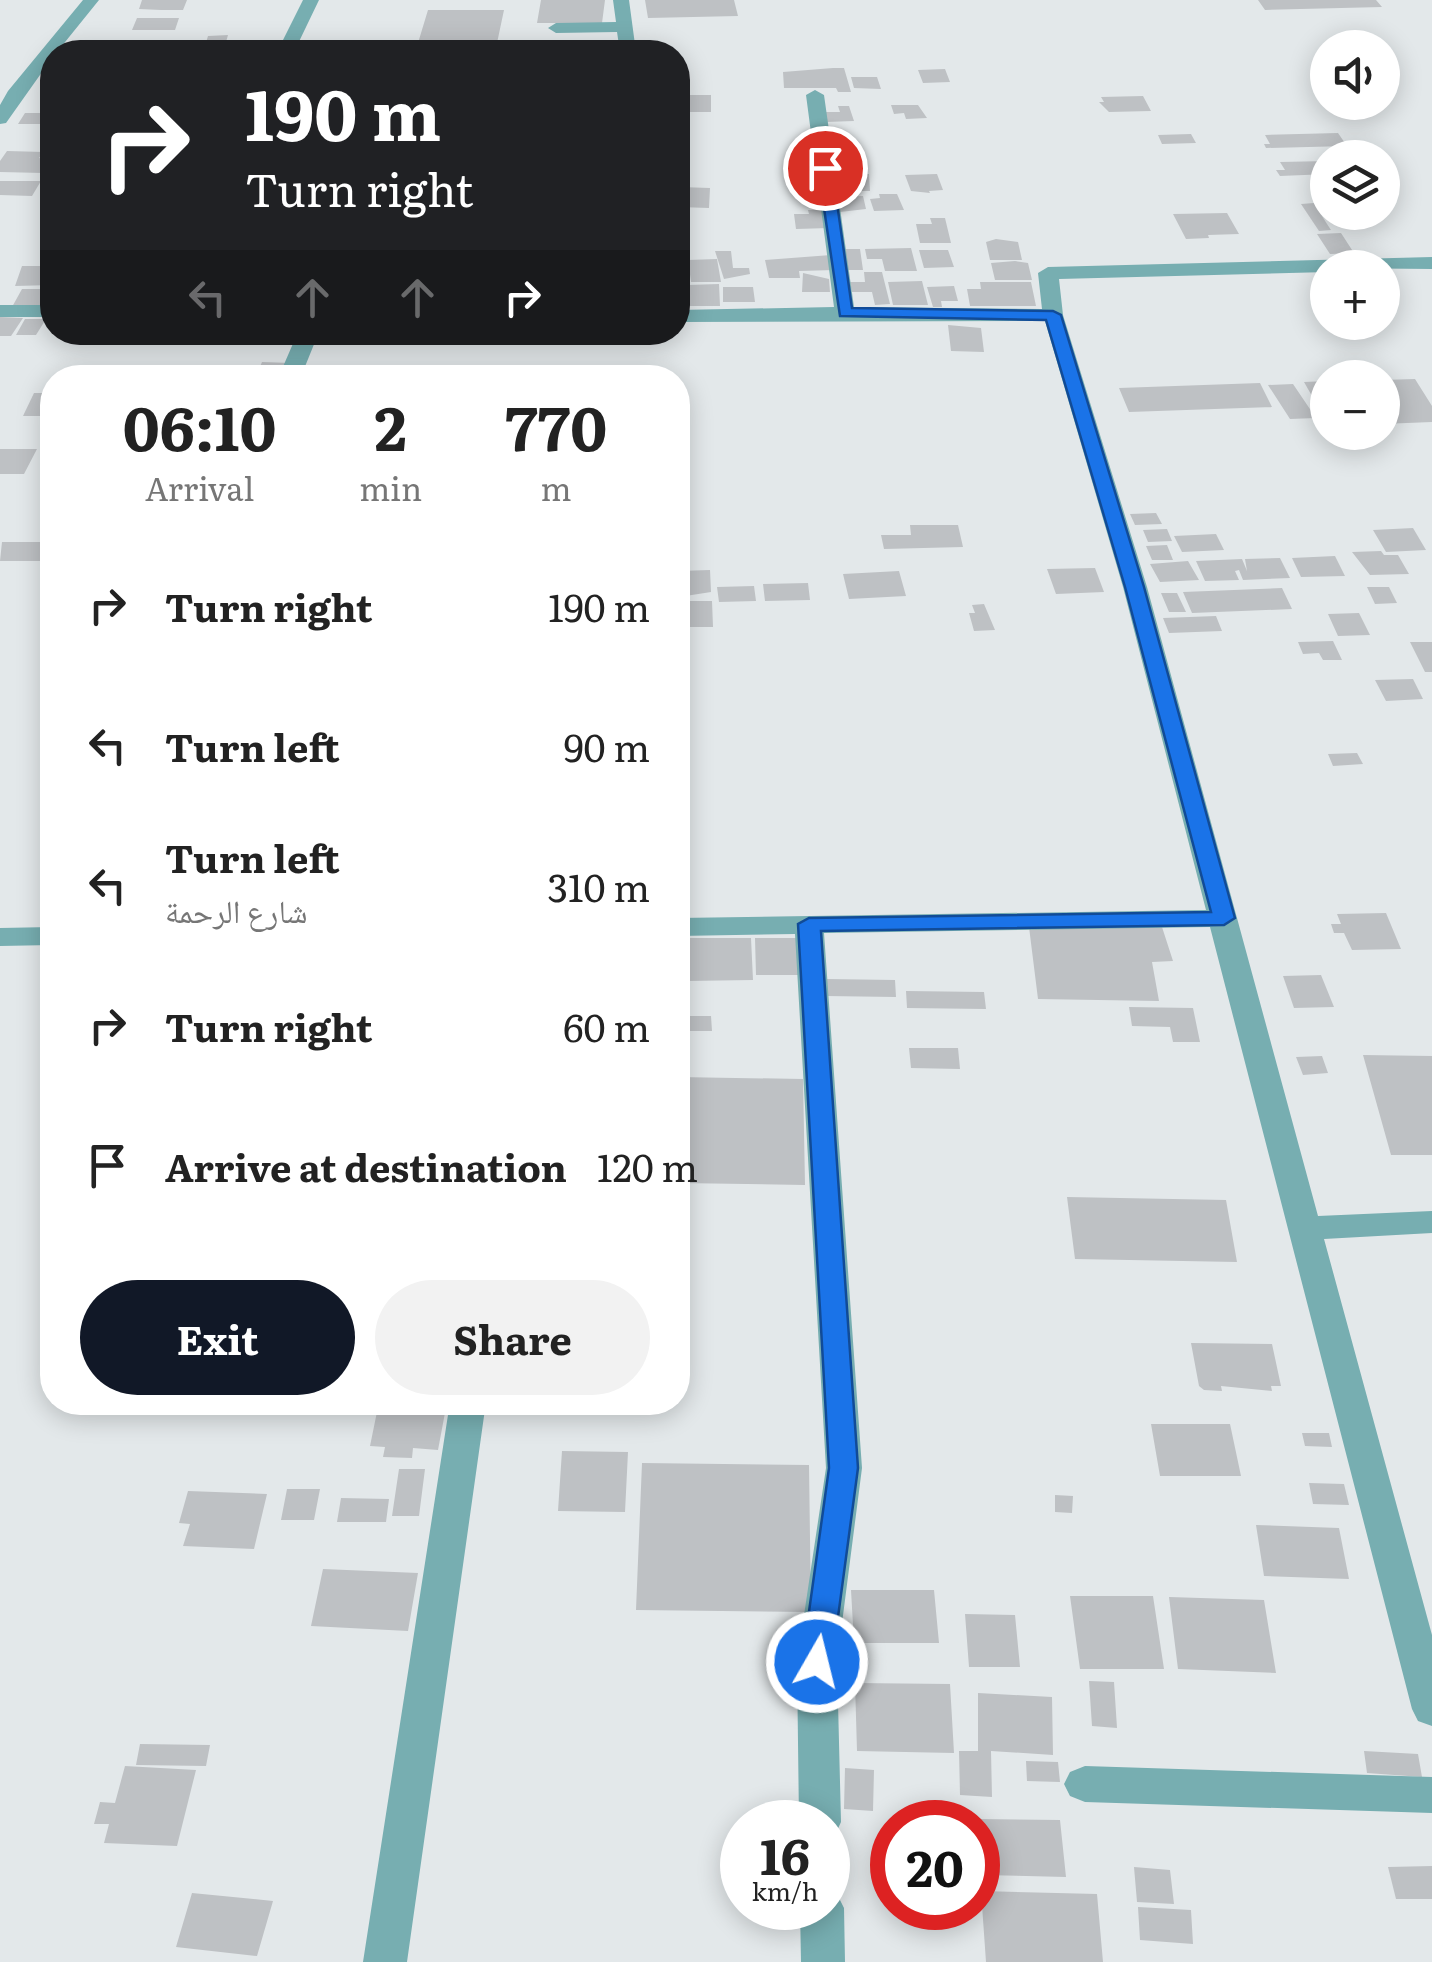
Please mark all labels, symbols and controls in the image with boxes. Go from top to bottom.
map controls [1310,30,1400,450]
button: sound [1310,30,1400,120]
text: 190 m [245,59,441,163]
icon: right [80,80,210,210]
pin [783,126,868,211]
button: layers [1310,140,1400,230]
icon: arrive [798,141,853,196]
text: Turn right [245,154,473,221]
button: + [1310,250,1400,340]
icon: left [180,270,235,325]
icon: ahead [285,270,340,325]
icon: ahead [390,270,445,325]
icon: right [495,270,550,325]
button: − [1310,360,1400,450]
text: 06:10 [123,380,276,469]
text: 2 [375,380,407,469]
text: 770 [505,380,607,469]
text: Arrival [145,463,254,511]
text: min [359,463,422,511]
text: m [541,463,572,511]
text: Turn right [165,577,372,634]
text: 190 m [548,577,650,634]
icon: right [80,578,135,633]
text: Turn left [165,717,340,774]
text: 90 m [564,717,650,774]
icon: left [80,718,135,773]
text: Turn left [165,828,340,885]
text: 310 m [548,857,650,914]
icon: left [80,858,135,913]
text: شارع الرحمة [165,885,308,933]
text: Turn right [165,997,372,1054]
text: 60 m [563,997,650,1054]
icon: right [80,998,135,1053]
text: Arrive at destination [165,1137,567,1194]
text: 120 m [597,1137,698,1194]
icon: arrive [80,1138,135,1193]
button: Exit [80,1280,355,1395]
button: Share [375,1280,650,1395]
position arrow [765,1610,869,1714]
speed limit sign: 20 [870,1800,1000,1930]
text: 16 [760,1816,810,1890]
text: km/h [752,1872,818,1909]

